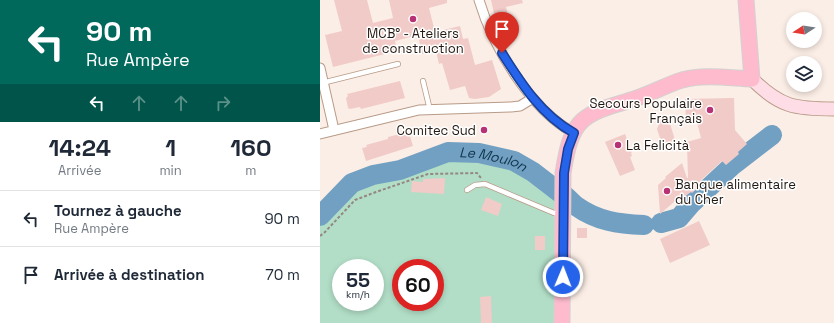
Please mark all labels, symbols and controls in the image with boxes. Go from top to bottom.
pin [485,12,519,53]
north arrow [786,12,822,48]
map controls [786,12,822,92]
text: 90 m [86,13,152,49]
marker: MCB° - Ateliers de construction [408,14,418,24]
icon: left [20,16,72,68]
icon: arrive [491,18,513,40]
place label: MCB° - Ateliers de construction [362,25,464,57]
text: Rue Ampère [86,48,190,71]
button: layers [786,56,822,92]
icon: left [86,92,108,114]
icon: ahead [128,92,150,114]
icon: ahead [170,92,192,114]
icon: right [212,92,234,114]
place label: Secours Populaire Français [589,95,702,127]
marker: Secours Populaire Français [705,105,715,115]
place label: Comitec Sud [396,122,476,139]
marker: Comitec Sud [479,125,489,135]
text: 14:24 [49,132,111,163]
text: 1 [165,132,176,163]
text: 160 [230,132,271,163]
place label: La Felicità [626,137,690,154]
marker: La Felicità [613,140,623,150]
water label: Le Moulon [459,143,531,176]
text: Arrivée [58,162,101,179]
text: min [159,162,182,179]
text: m [245,162,256,179]
place label: Banque alimentaire du Cher [675,176,796,208]
marker: Banque alimentaire du Cher [662,186,672,196]
text: Tournez à gauche [54,201,182,220]
icon: left [20,208,42,230]
text: 90 m [264,209,300,228]
text: Rue Ampère [54,220,129,237]
position arrow [542,256,584,298]
speed limit sign: 60 [392,259,444,311]
icon: arrive [20,264,42,286]
text: Arrivée à destination [54,265,204,284]
text: 70 m [265,265,300,284]
text: 55 [346,267,370,293]
text: km/h [346,288,370,301]

